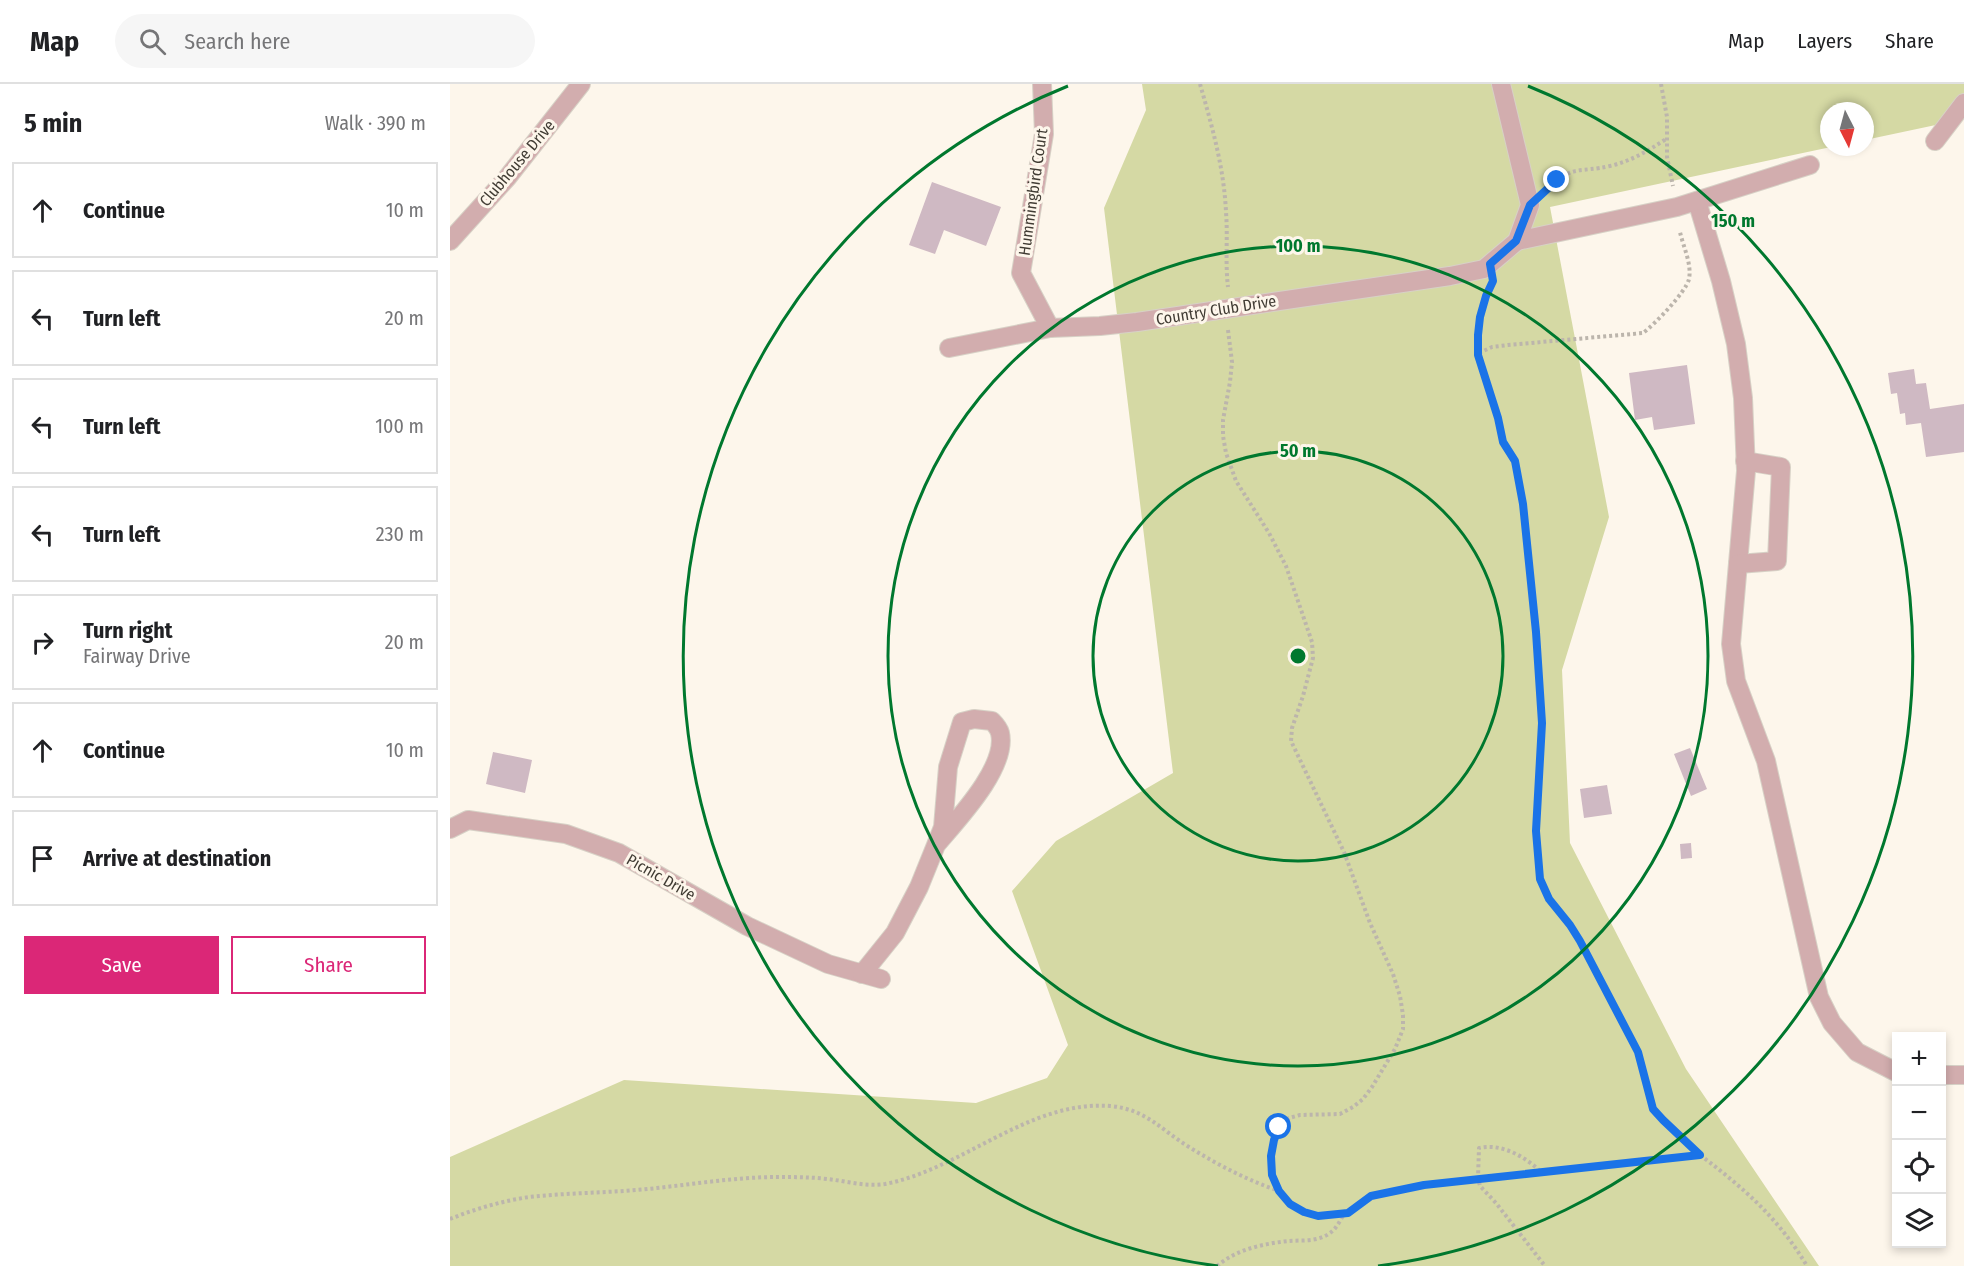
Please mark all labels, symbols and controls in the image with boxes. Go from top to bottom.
search box [115,14,535,68]
text: Map [30,25,79,58]
icon: search [136,25,169,58]
text: Search here [184,28,290,55]
text: Map [1728,28,1764,54]
text: Layers [1797,28,1852,54]
text: Share [1885,28,1934,54]
north arrow [1820,102,1874,156]
text: 5 min [24,108,82,139]
text: Walk · 390 m [325,111,426,135]
street label: Clubhouse Drive [475,116,559,210]
street label: Hummingbird Court [1015,127,1051,257]
route end [1543,166,1569,192]
icon: ahead [26,194,59,227]
text: Continue [83,197,165,224]
text: 10 m [386,198,424,222]
text: 150 m [1711,210,1755,232]
text: 100 m [1276,235,1320,257]
street label: Country Club Drive [1155,291,1278,329]
icon: left [26,302,59,335]
text: Turn left [83,305,161,332]
text: 20 m [385,306,424,330]
icon: left [26,410,59,443]
text: Turn left [83,413,161,440]
text: 100 m [375,414,424,438]
text: 50 m [1280,440,1316,462]
icon: left [26,518,59,551]
text: Turn left [83,521,161,548]
text: 230 m [376,522,424,546]
text: Turn right [83,617,172,644]
icon: right [26,626,59,659]
text: 20 m [385,630,424,654]
text: Fairway Drive [83,644,191,668]
centre of rings [1288,646,1308,666]
icon: ahead [26,734,59,767]
text: Continue [83,737,165,764]
text: 10 m [386,738,424,762]
icon: arrive [26,842,59,875]
text: Arrive at destination [83,845,271,872]
street label: Picnic Drive [623,850,699,904]
button: Save [24,936,219,994]
button: Share [231,936,426,994]
map controls [1892,1032,1946,1248]
button: + [1892,1032,1946,1086]
button: − [1892,1086,1946,1140]
route start [1265,1113,1291,1139]
button: locate [1892,1140,1946,1194]
button: layers [1892,1194,1946,1248]

